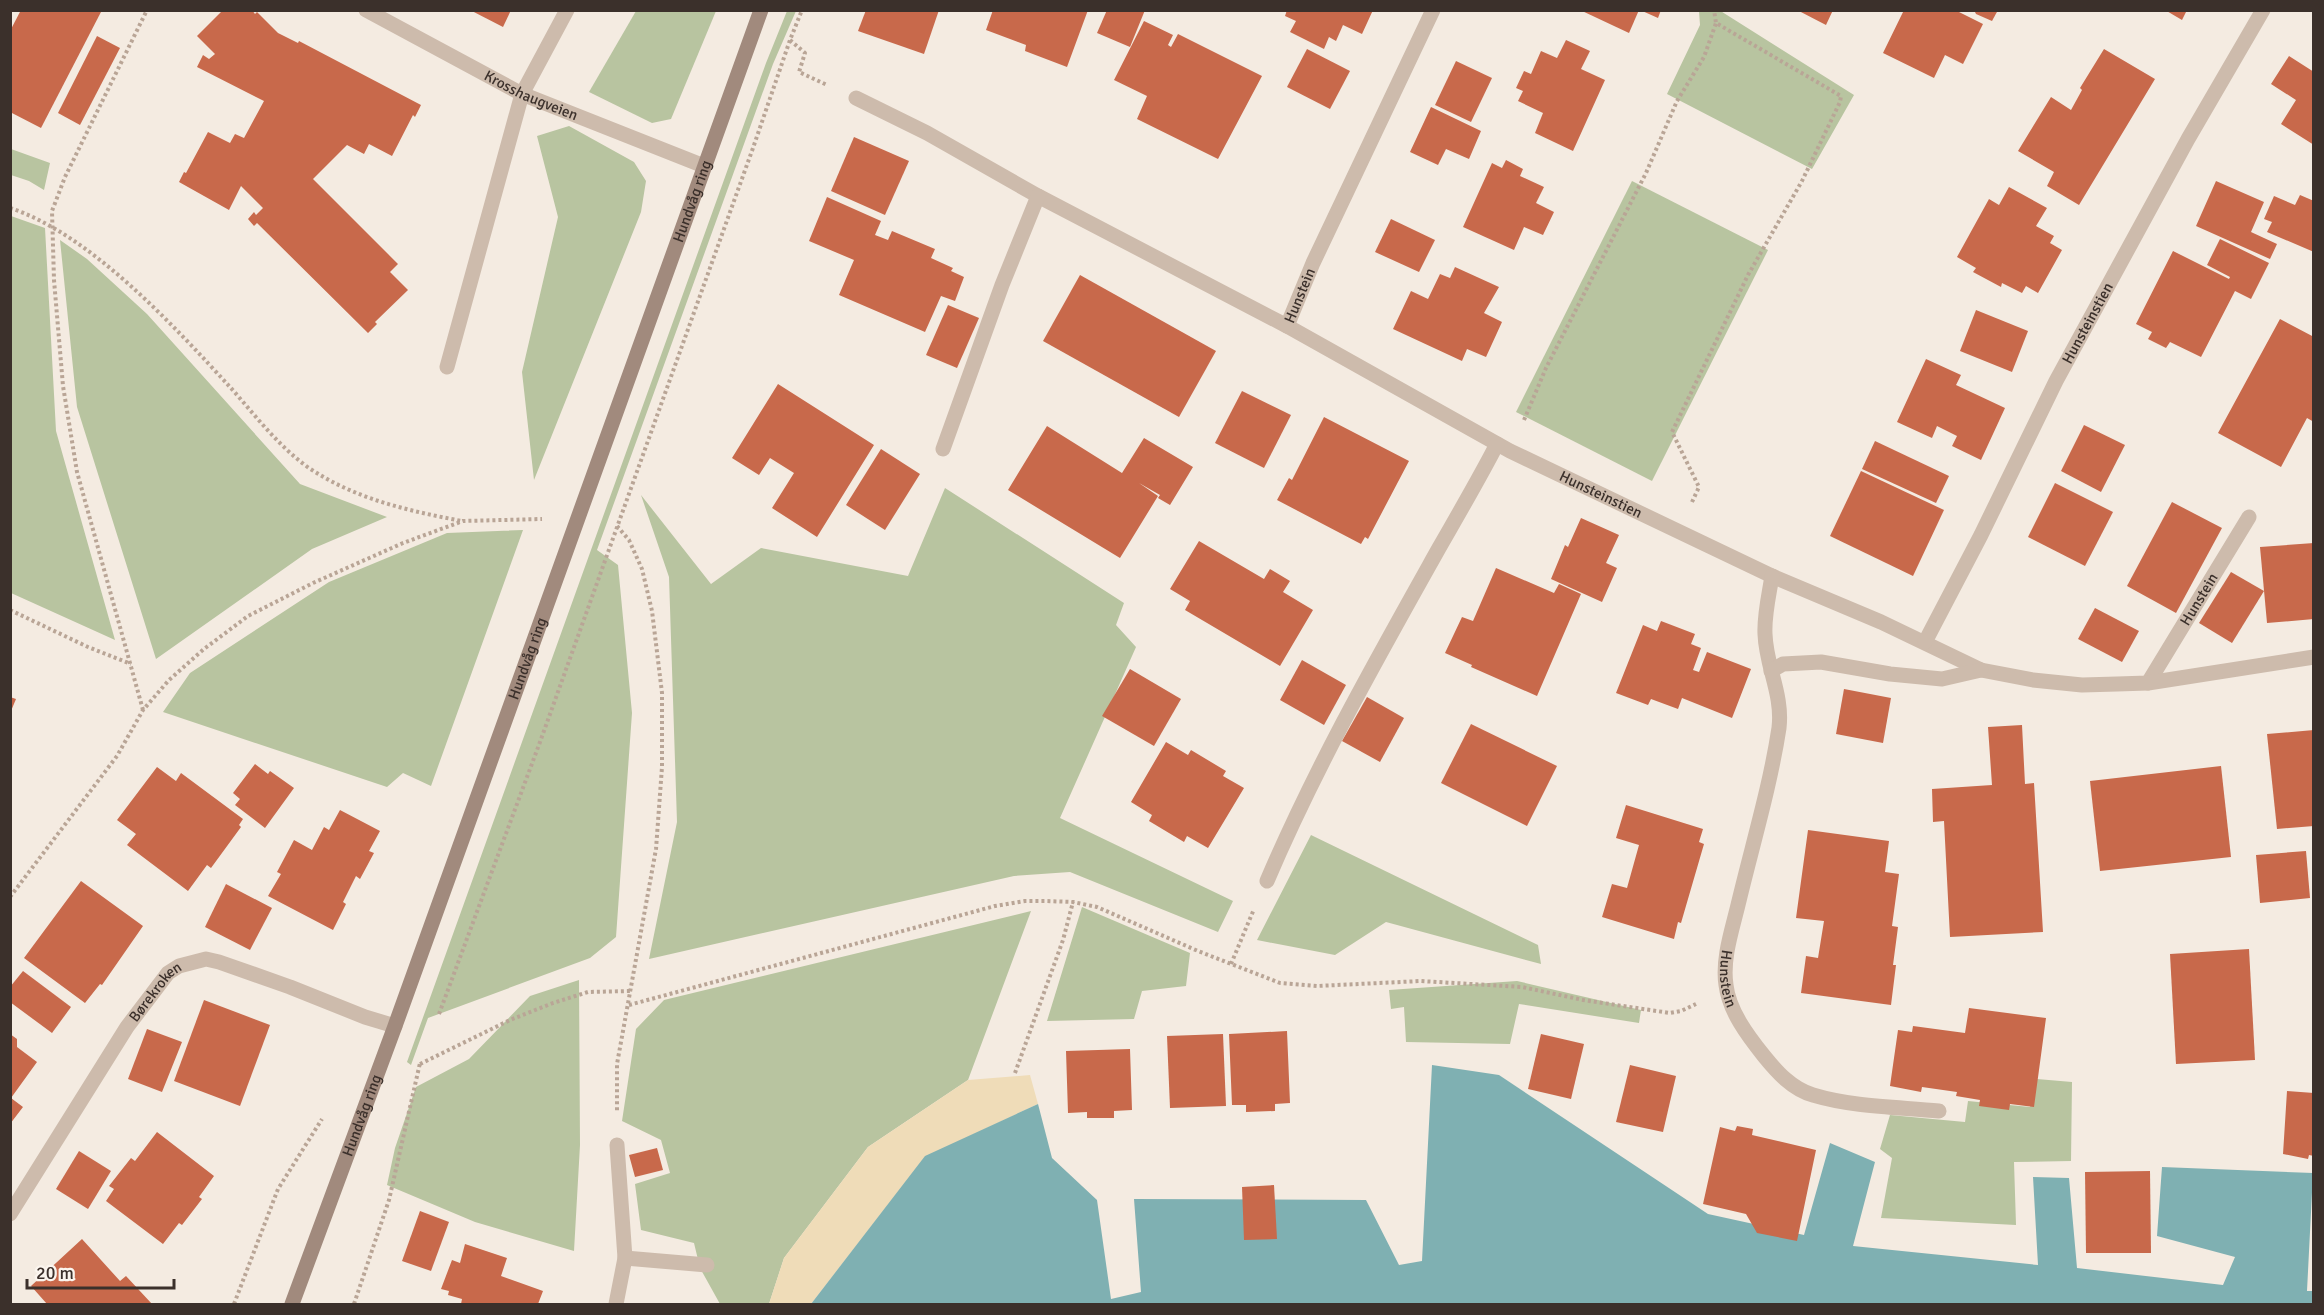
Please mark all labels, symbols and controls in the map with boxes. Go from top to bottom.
street label: Krosshaugveien [481,66,580,124]
street label: Hundvåg ring [669,158,715,245]
street label: Hunstein [1280,265,1319,326]
street label: Hunsteinstien [2058,279,2117,367]
street label: Hunsteinstien [1556,467,1645,522]
street label: Hunstein [2176,570,2222,629]
street label: Hundvåg ring [504,615,550,702]
street label: Hunstein [1716,949,1740,1010]
street label: Børekroken [125,958,185,1025]
street label: Hundvåg ring [338,1072,385,1159]
scale bar [27,1252,174,1290]
text: 20 m [36,1262,74,1284]

